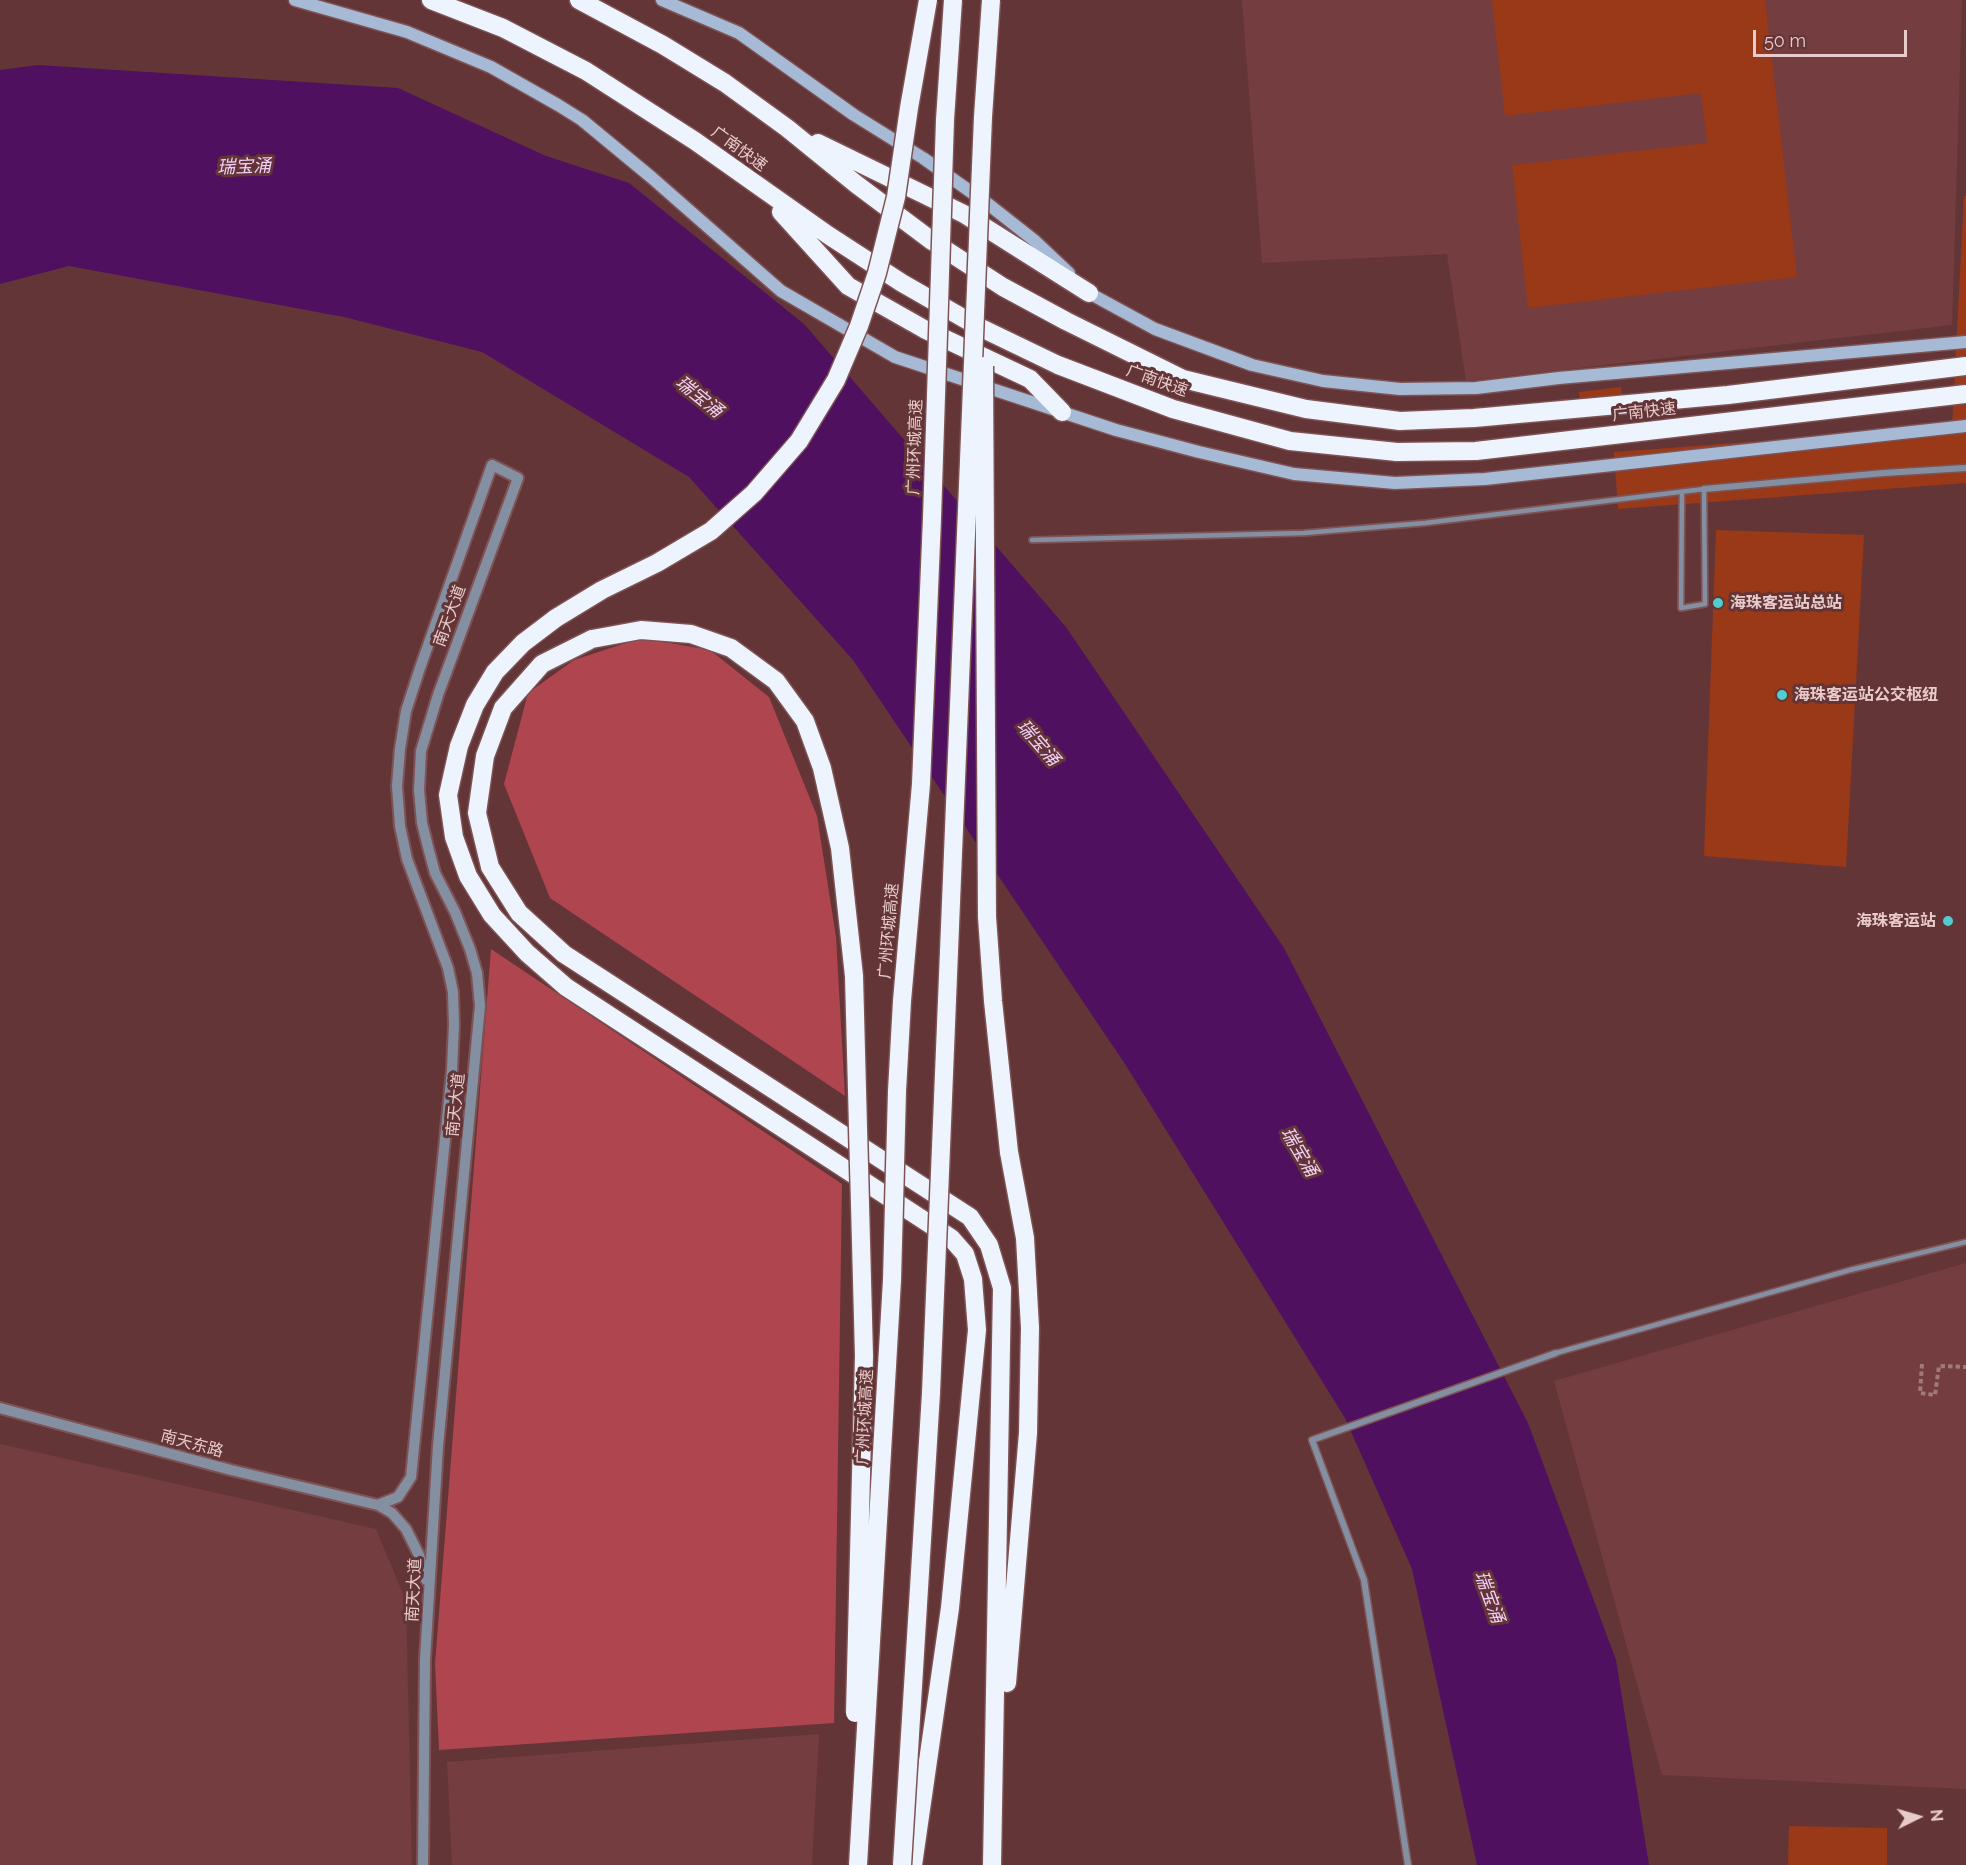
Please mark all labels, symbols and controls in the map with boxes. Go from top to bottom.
scale bar [1756,18,1910,56]
text: 50 m [1764,30,1806,51]
street label: 广南快速 [707,122,771,176]
water label: 瑞宝涌 [217,155,271,179]
street label: 广南快速 [1124,361,1190,401]
water label: 瑞宝涌 [671,372,727,422]
street label: 广州环城高速 [904,399,926,495]
street label: 广南快速 [1611,399,1677,425]
street label: 南天大道 [430,583,470,649]
place label: 海珠客运站总站 [1730,593,1842,613]
marker: 海珠客运站总站 [1711,596,1725,610]
place label: 海珠客运站公交枢纽 [1794,685,1938,705]
marker: 海珠客运站公交枢纽 [1775,688,1789,702]
water label: 瑞宝涌 [1012,716,1064,770]
street label: 广州环城高速 [875,882,903,980]
place label: 海珠客运站 [1856,911,1936,931]
marker: 海珠客运站 [1941,914,1955,928]
street label: 南天大道 [443,1072,469,1138]
water label: 瑞宝涌 [1276,1123,1322,1181]
street label: 广州环城高速 [853,1369,877,1465]
street label: 南天东路 [159,1426,225,1462]
street label: 南天大道 [403,1558,425,1622]
water label: 瑞宝涌 [1470,1568,1508,1626]
north arrow [1888,1787,1948,1847]
text: N [1926,1808,1946,1822]

